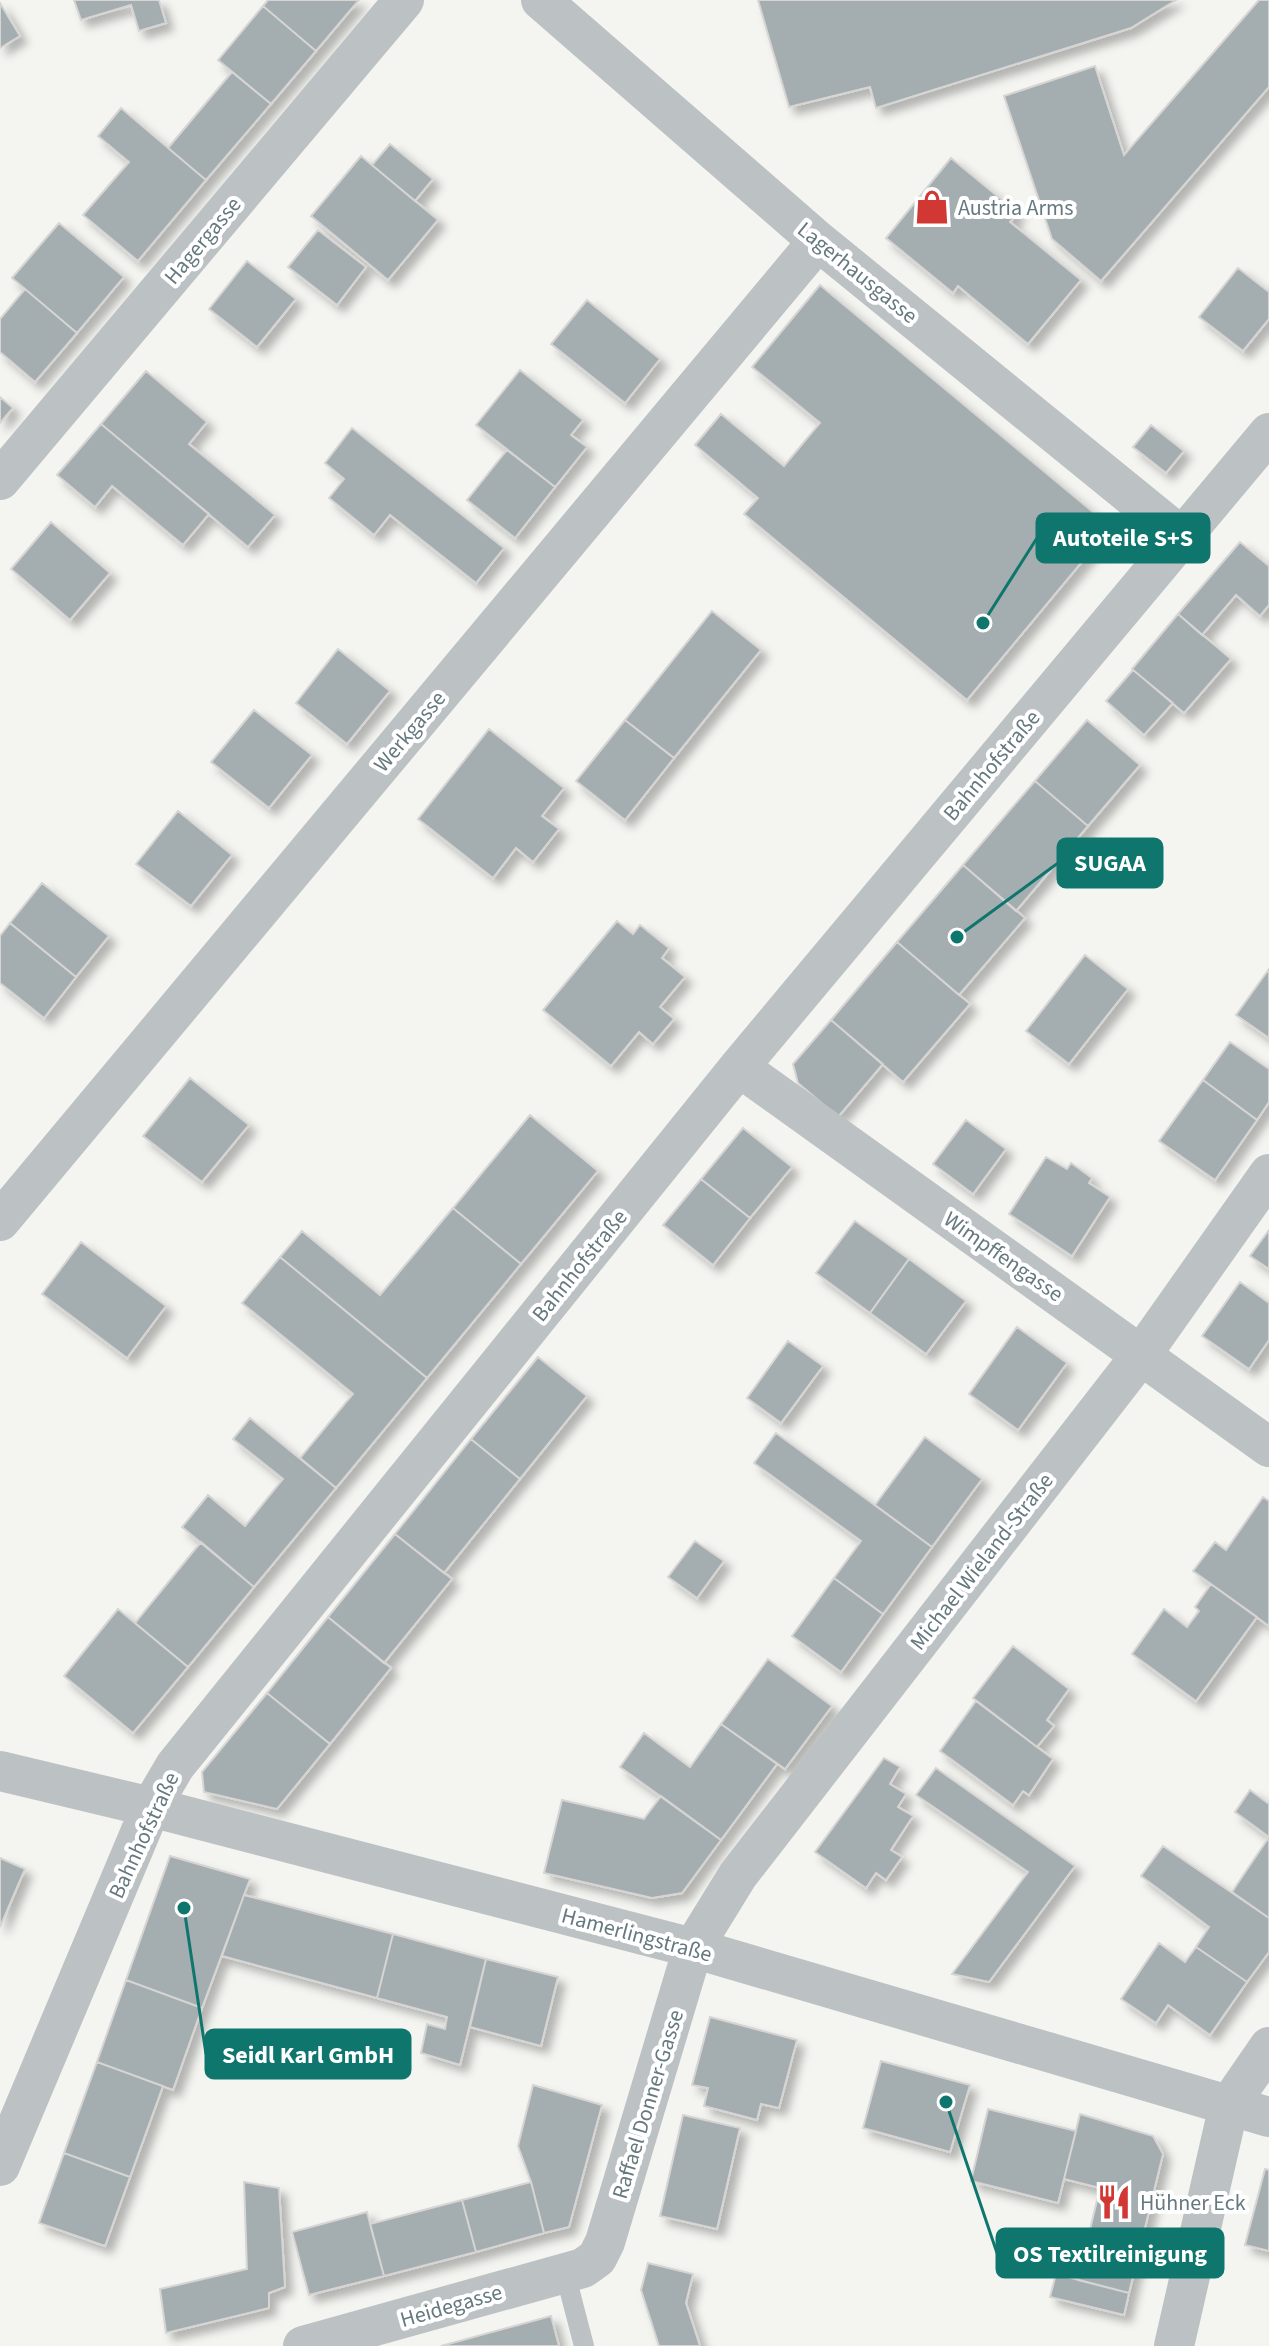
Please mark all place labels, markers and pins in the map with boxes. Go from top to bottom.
shop icon: Austria Arms [913,188,951,226]
place label: Austria Arms [958,192,1074,224]
callout: Autoteile S+S [1037,514,1209,562]
callout: SUGAA [1058,839,1162,887]
callout: Seidl Karl GmbH [206,2030,410,2078]
restaurant icon: Hühner Eck [1095,2183,1133,2221]
place label: Hühner Eck [1140,2187,1246,2219]
callout: OS Textilreinigung [997,2229,1223,2277]

